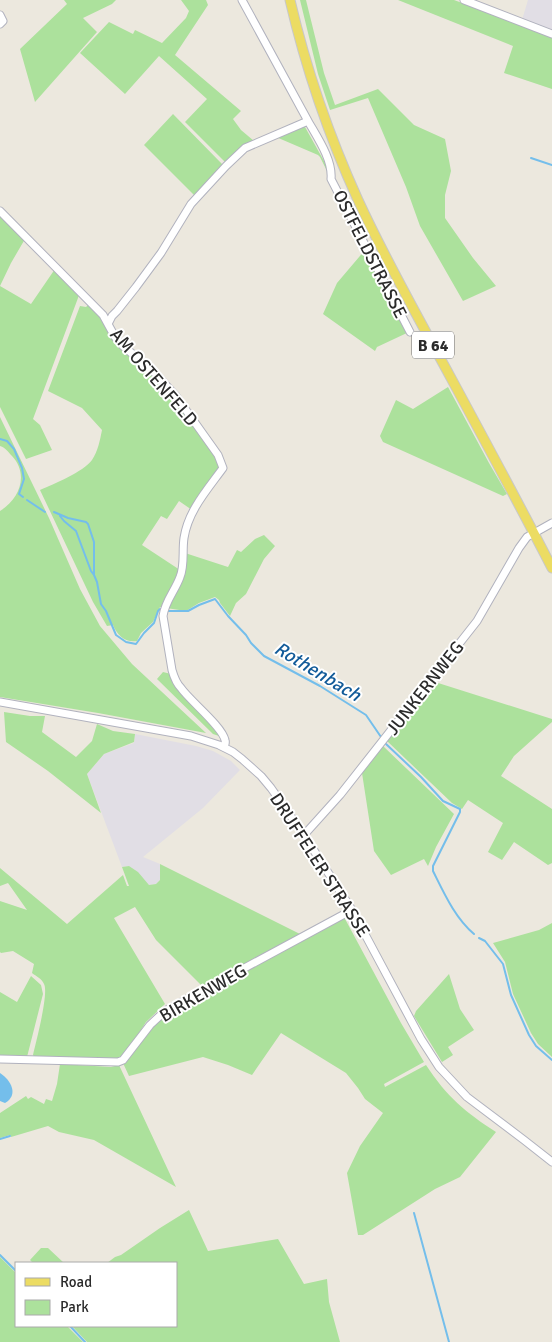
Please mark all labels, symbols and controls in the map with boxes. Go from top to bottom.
street label: OSTFELDSTRASSE [328,186,412,322]
street label: AM OSTENFELD [105,324,203,430]
road number: B 64 [412,332,454,358]
water label: Rothenbach [270,637,366,707]
street label: JUNKERNWEG [381,637,469,739]
street label: DRUFFELER STRASSE [265,789,375,941]
street label: BIRKENWEG [155,959,251,1027]
legend [15,1262,178,1327]
text: Road [60,1273,92,1291]
text: Park [60,1298,89,1316]

